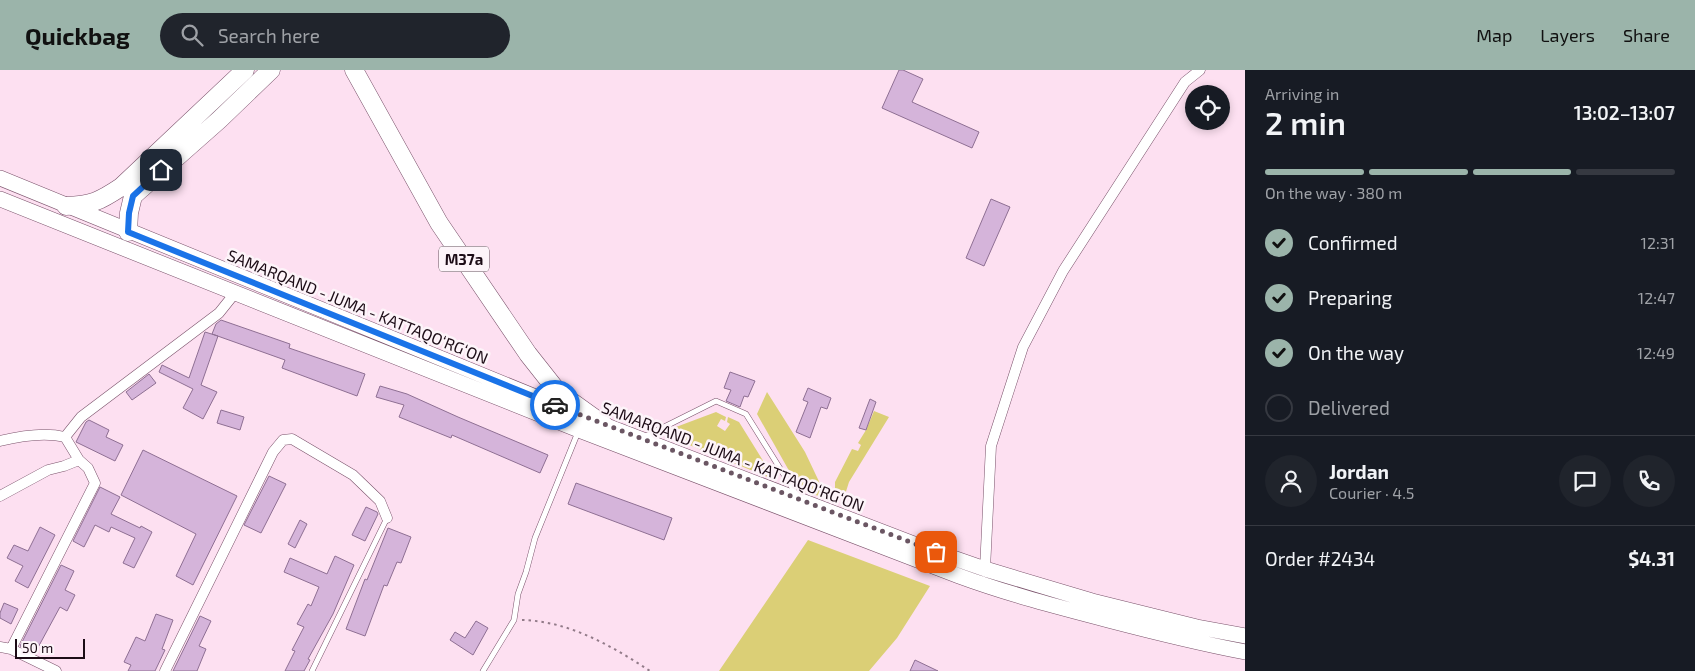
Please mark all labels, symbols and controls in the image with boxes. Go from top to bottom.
search box [160,13,510,58]
text: Quickbag [25,21,130,50]
icon: search [178,21,206,49]
text: Search here [218,24,320,47]
text: Map [1476,24,1512,46]
text: Layers [1540,24,1595,46]
text: Share [1623,24,1670,46]
text: Arriving in [1265,84,1339,103]
map controls [1185,85,1230,130]
button: locate [1185,85,1230,130]
text: 13:02–13:07 [1574,101,1675,124]
text: 2 min [1265,103,1346,141]
pin [140,149,182,191]
icon: home [147,156,175,184]
text: On the way · 380 m [1265,183,1402,202]
icon: check [1265,229,1293,257]
text: Confirmed [1308,231,1398,254]
text: 12:31 [1641,233,1675,252]
street label: SAMARQAND - JUMA - KATTAQO‘RG‘ON [224,245,491,368]
road number: M37a [439,246,489,272]
icon: check [1265,284,1293,312]
text: Preparing [1308,286,1392,309]
text: 12:47 [1638,288,1675,307]
icon: check [1265,339,1293,367]
text: On the way [1308,341,1404,364]
text: 12:49 [1637,343,1675,362]
courier [530,380,580,430]
icon: car [541,391,569,419]
text: Delivered [1308,396,1390,419]
street label: SAMARQAND - JUMA - KATTAQO‘RG‘ON [599,397,867,516]
button: person [1265,455,1317,507]
button: chat [1559,455,1611,507]
button: phone [1623,455,1675,507]
text: Jordan [1329,460,1389,483]
text: Courier · 4.5 [1329,483,1414,502]
pin [915,531,957,573]
icon: bag [922,538,950,566]
text: Order #2434 [1265,547,1375,570]
text: $4.31 [1628,547,1675,570]
scale bar [15,636,85,659]
text: 50 m [22,639,53,656]

